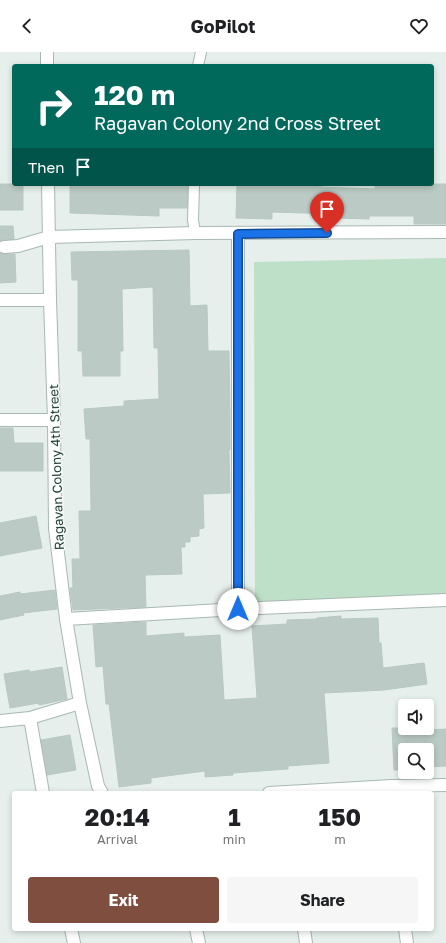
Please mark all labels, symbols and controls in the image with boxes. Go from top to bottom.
icon: back [16,15,38,37]
text: GoPilot [191,15,255,37]
icon: heart [408,15,430,37]
text: 120 m [94,78,175,111]
icon: right [28,80,80,132]
text: Ragavan Colony 2nd Cross Street [94,112,381,134]
icon: arrive [72,156,94,178]
text: Then [28,158,64,176]
pin [310,192,344,233]
icon: arrive [316,198,338,220]
street label: Ragavan Colony 4th Street [45,384,67,550]
position arrow [217,588,259,630]
map controls [398,699,434,779]
button: sound [398,699,434,735]
button: search [398,743,434,779]
text: 20:14 [85,802,150,831]
text: 1 [228,802,241,831]
text: 150 [319,802,361,831]
text: Arrival [97,831,138,847]
text: min [223,831,246,847]
text: m [334,831,346,847]
button: Exit [28,877,219,923]
button: Share [227,877,418,923]

